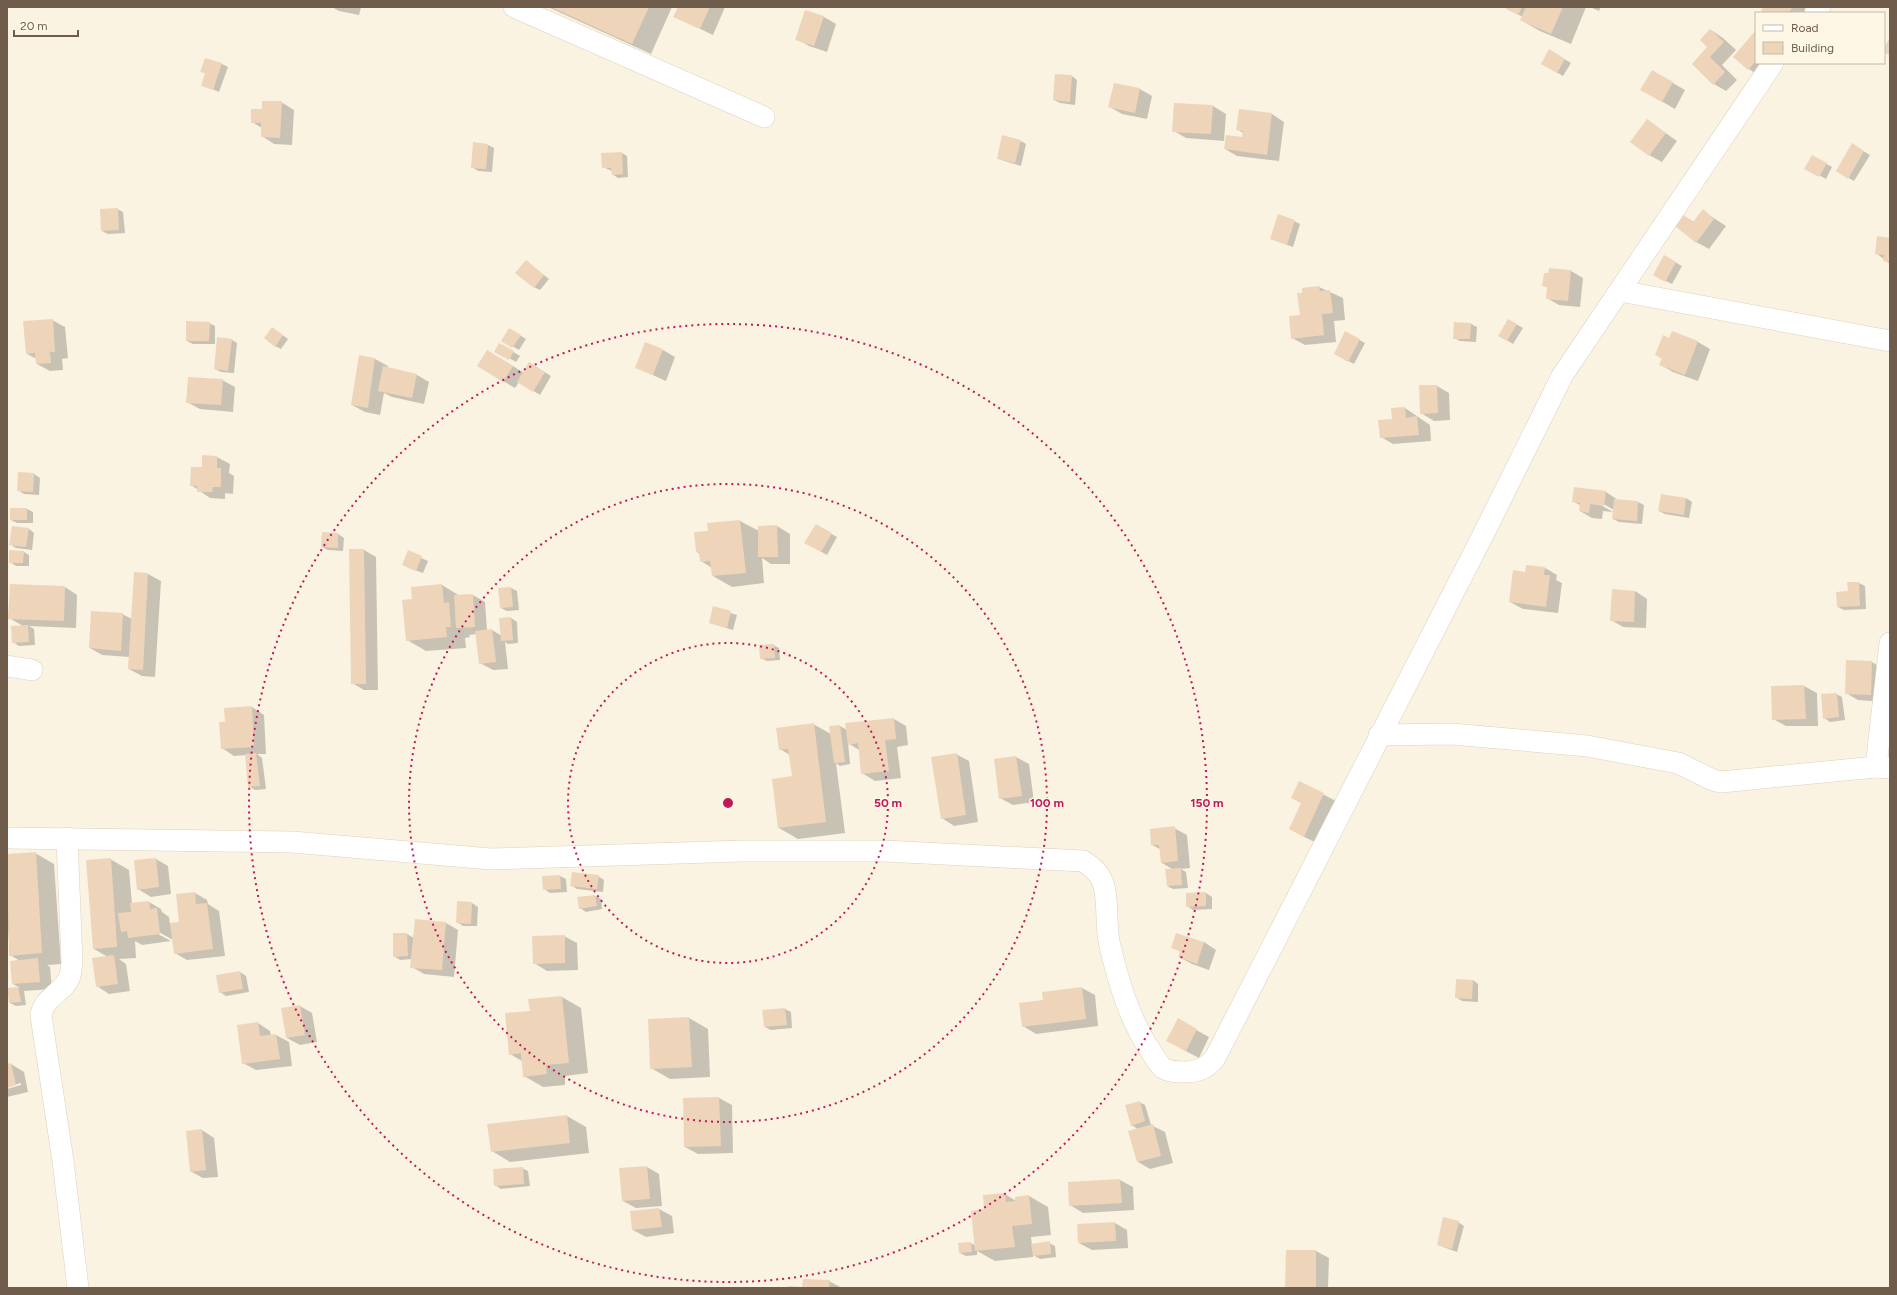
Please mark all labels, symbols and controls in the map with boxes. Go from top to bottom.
scale bar [14,12,78,38]
legend [1755,12,1885,64]
text: 20 m [20,19,48,33]
text: Road [1791,21,1819,35]
text: Building [1791,41,1834,55]
centre of rings [721,796,735,810]
text: 50 m [874,796,902,810]
text: 100 m [1030,796,1064,810]
text: 150 m [1190,796,1224,810]

